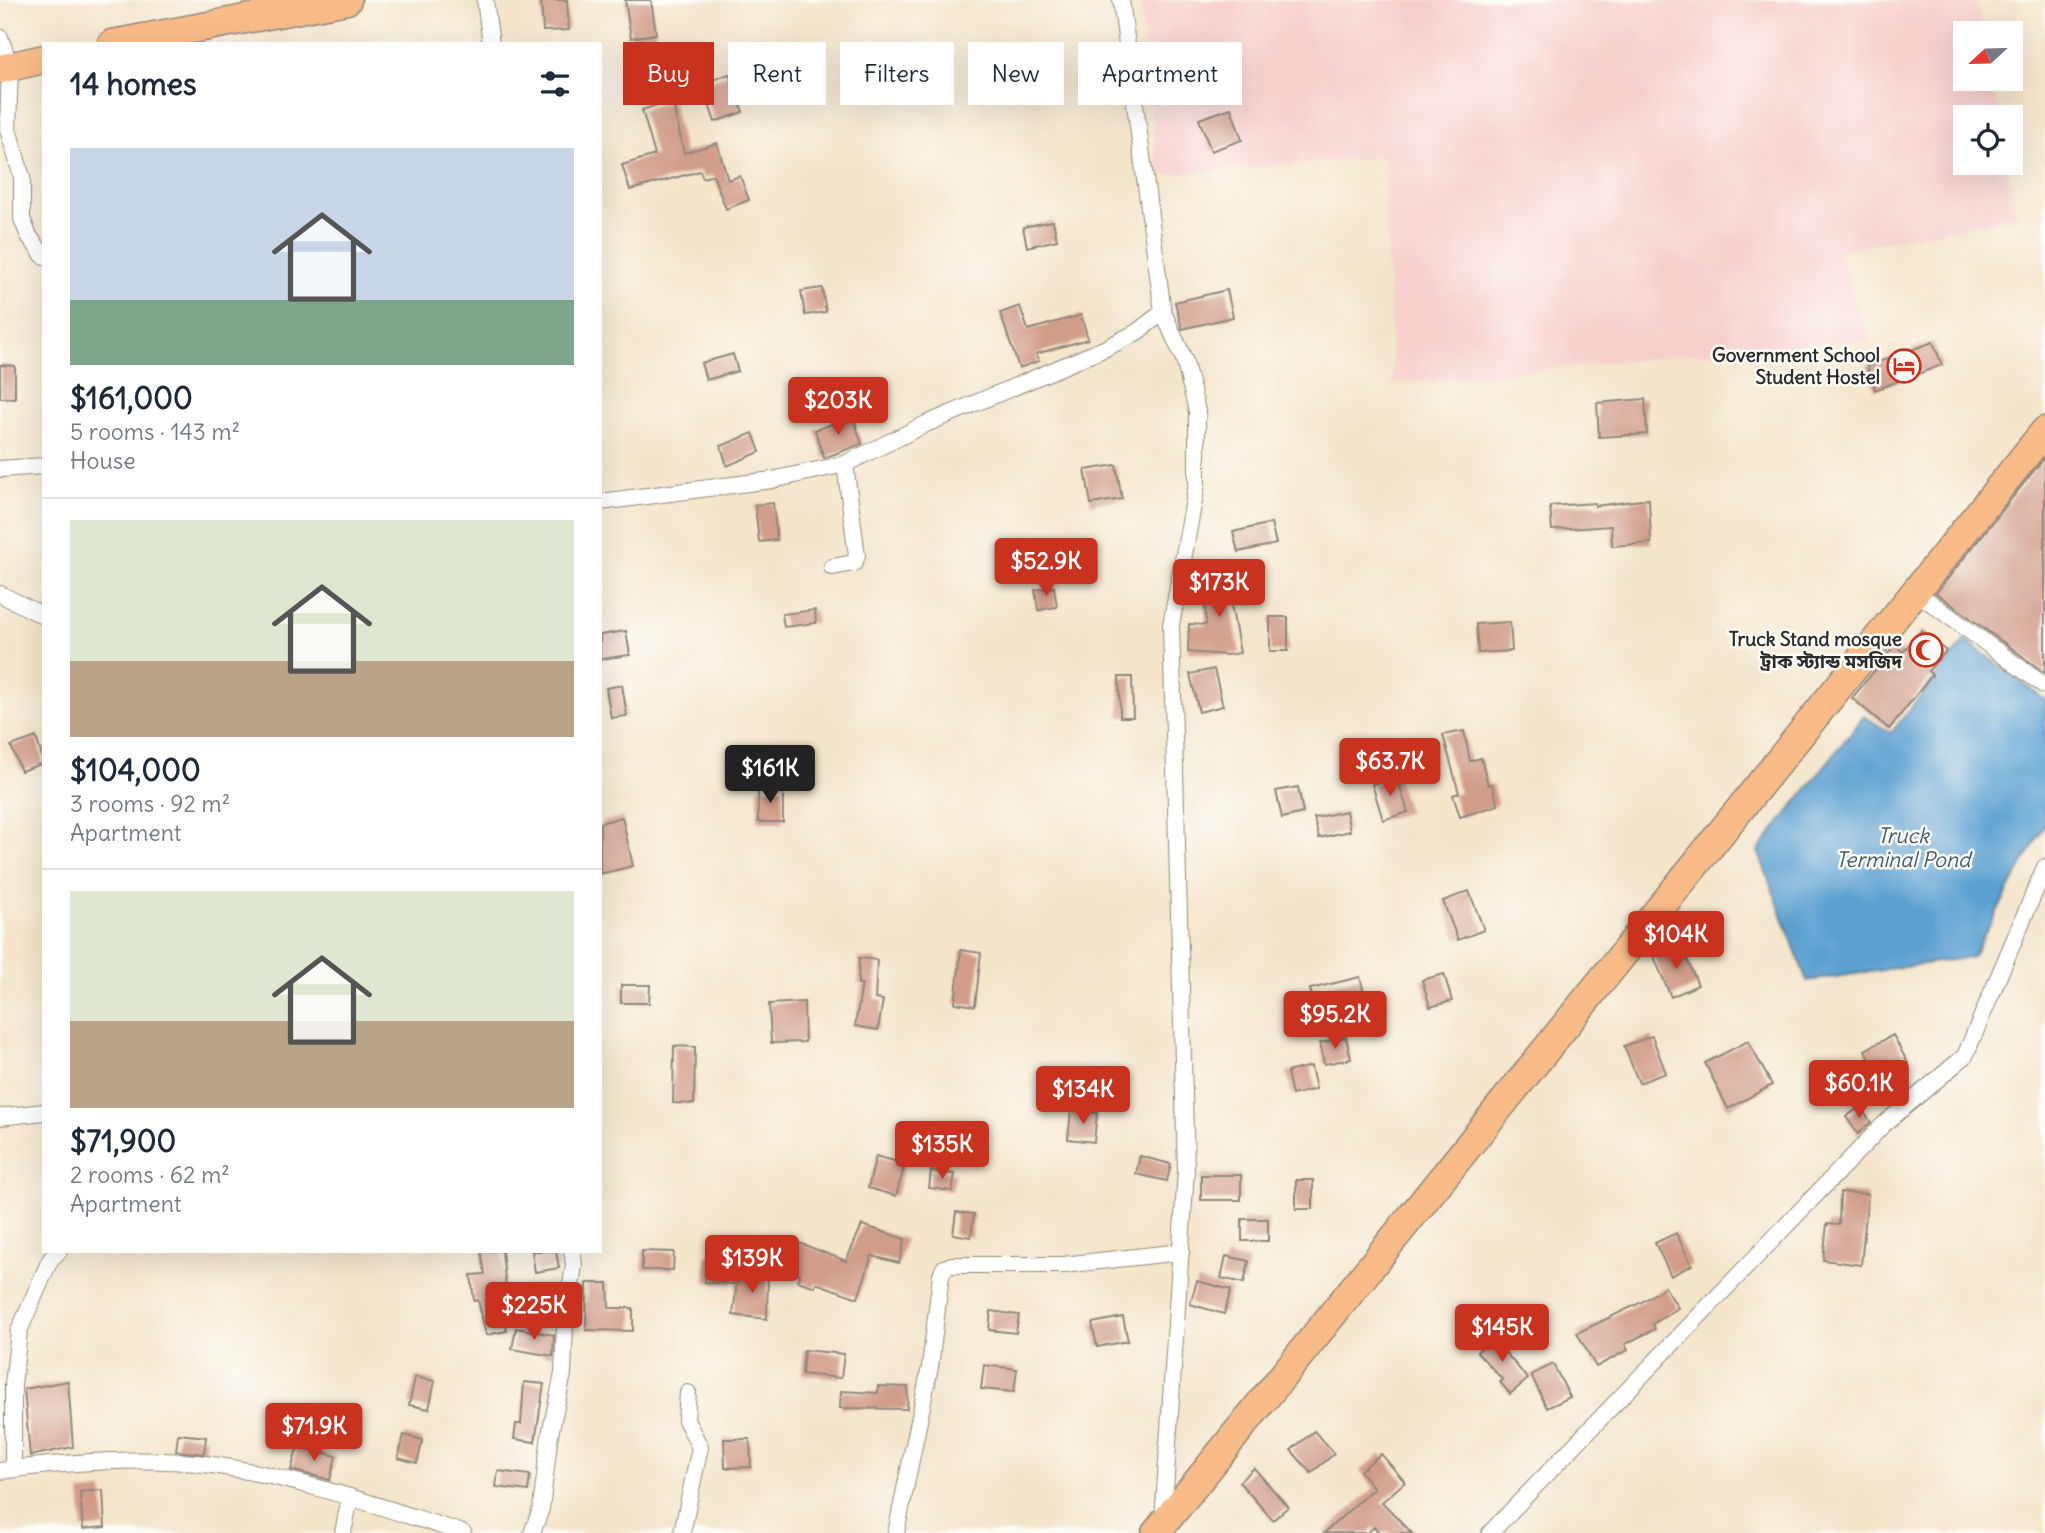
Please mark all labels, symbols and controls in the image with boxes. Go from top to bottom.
north arrow [1953,21,2023,91]
map controls [1953,21,2023,175]
chip: Buy [623,42,714,105]
chip: Rent [728,42,826,105]
chip: Filters [840,42,954,105]
chip: New [968,42,1064,105]
chip: Apartment [1078,42,1242,105]
text: 14 homes [70,65,197,103]
icon: filters [536,65,574,103]
button: locate [1953,105,2023,175]
icon: home [259,194,385,320]
place label: Government School Student Hostel [1712,343,1880,389]
hotel icon: Government School Student Hostel [1885,347,1923,385]
pin: $203K [789,378,887,437]
text: $161,000 [70,379,193,417]
text: $203K [804,385,872,414]
text: 5 rooms · 143 m² [70,417,240,446]
text: House [70,446,136,475]
pin: $52.9K [989,538,1103,598]
text: $52.9K [1011,546,1081,575]
pin: $173K [1170,560,1268,619]
icon: home [259,566,385,692]
text: $173K [1189,567,1249,596]
place label: Truck Stand mosque ট্রাক স্ট্যান্ড মসজিদ [1729,627,1902,673]
mosque icon: Truck Stand mosque ট্রাক স্ট্যান্ড মসজিদ [1907,631,1945,669]
pin: $63.7K [1333,738,1447,798]
pin: $161K [721,746,819,805]
text: $63.7K [1355,746,1425,775]
text: $104,000 [70,751,201,789]
text: $161K [741,753,799,782]
text: 3 rooms · 92 m² [70,789,230,818]
text: Apartment [70,818,182,847]
water label: Truck Terminal Pond [1836,822,1973,873]
pin: $104K [1627,912,1725,971]
text: $104K [1644,919,1708,948]
icon: home [259,937,385,1063]
pin: $95.2K [1278,992,1392,1051]
text: $95.2K [1300,999,1370,1028]
pin: $60.1K [1802,1060,1916,1120]
pin: $134K [1034,1066,1132,1126]
text: $60.1K [1825,1068,1893,1097]
text: $134K [1052,1074,1114,1103]
text: $71,900 [70,1122,176,1160]
pin: $135K [893,1122,991,1181]
text: $135K [911,1129,973,1158]
text: 2 rooms · 62 m² [70,1160,230,1189]
text: Apartment [70,1189,182,1218]
pin: $139K [703,1236,801,1295]
text: $139K [721,1243,783,1272]
pin: $225K [485,1282,583,1342]
text: $225K [501,1290,567,1319]
pin: $145K [1453,1304,1551,1364]
text: $145K [1471,1312,1533,1341]
pin: $71.9K [257,1404,371,1463]
text: $71.9K [281,1411,347,1440]

